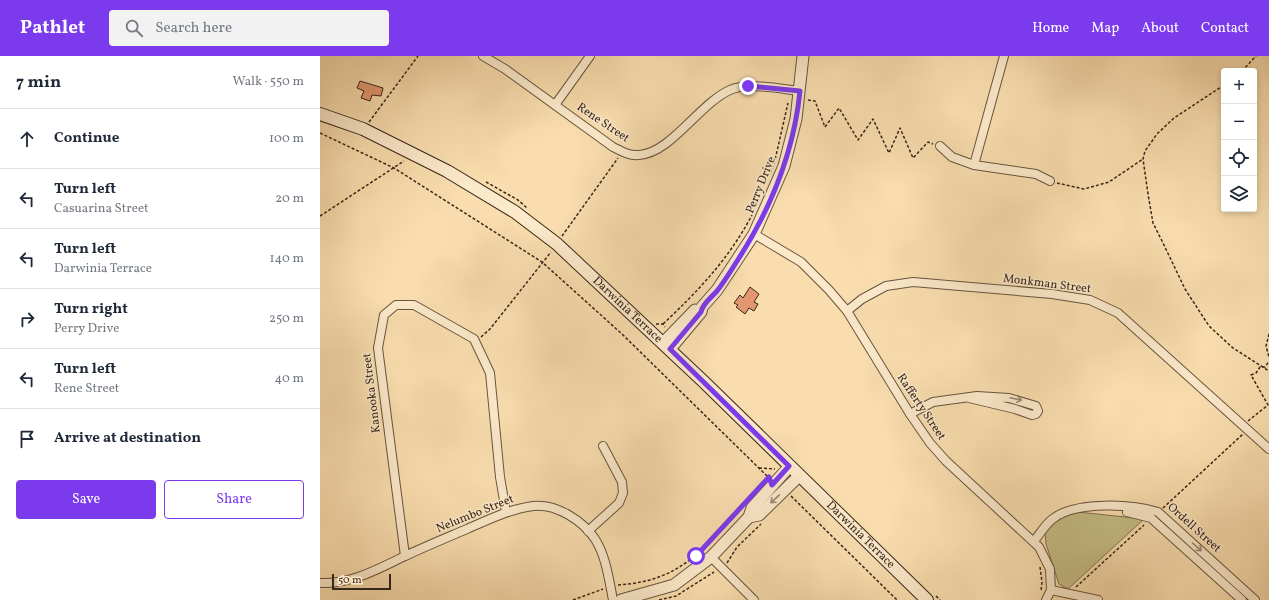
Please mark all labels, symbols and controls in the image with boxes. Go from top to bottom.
search box [109,10,389,46]
text: Pathlet [20,15,85,41]
icon: search [123,17,145,39]
text: Search here [155,18,232,39]
text: Home [1032,19,1069,38]
text: Map [1091,19,1119,38]
text: About [1141,19,1179,38]
text: Contact [1201,19,1249,38]
map controls [1221,68,1257,212]
button: + [1221,68,1257,104]
text: 7 min [16,71,61,94]
text: Walk · 550 m [233,73,304,91]
route end [739,77,757,95]
street label: Rene Street [573,99,633,147]
button: − [1221,104,1257,140]
icon: ahead [16,128,38,150]
text: Continue [54,128,119,149]
text: 100 m [269,130,304,148]
button: locate [1221,140,1257,176]
street label: Perry Drive [742,154,780,216]
button: layers [1221,176,1257,212]
text: Turn left [54,179,116,200]
icon: left [16,188,38,210]
text: 20 m [275,190,304,208]
text: Casuarina Street [54,200,149,218]
text: Turn left [54,239,116,260]
icon: left [16,248,38,270]
text: 140 m [270,250,304,268]
text: Darwinia Terrace [54,260,152,278]
street label: Monkman Street [1002,271,1092,297]
street label: Darwinia Terrace [589,273,666,347]
text: Turn right [54,299,128,320]
icon: right [16,308,38,330]
text: 250 m [269,310,304,328]
text: Perry Drive [54,320,119,338]
street label: Kanooka Street [359,352,385,434]
text: Turn left [54,359,116,380]
icon: left [16,368,38,390]
text: 40 m [275,370,304,388]
street label: Rafferty Street [893,371,949,443]
text: Rene Street [54,380,119,398]
one-way arrow [1009,396,1022,404]
icon: arrive [16,428,38,450]
text: Arrive at destination [54,428,201,449]
button: Save [16,480,156,519]
button: Share [164,480,304,519]
street label: Nelumbo Street [434,491,516,537]
one-way arrow [770,494,780,504]
street label: Darwinia Terrace [822,498,899,572]
street label: Ordell Street [1164,500,1224,556]
one-way arrow [1192,543,1202,552]
route start [687,547,705,565]
scale bar [332,572,391,591]
text: 50 m [338,573,362,588]

